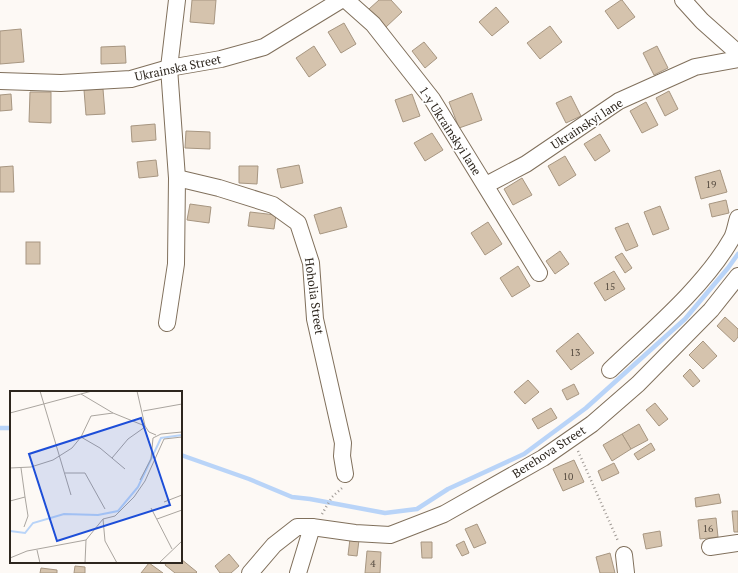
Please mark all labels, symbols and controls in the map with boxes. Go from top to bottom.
street label: Ukrainska Street [133,51,223,84]
street label: 1-y Ukrainskyi lane [416,84,485,178]
street label: Ukrainskyi lane [548,95,625,152]
house number: 19 [706,178,716,191]
street label: Hoholia Street [302,257,327,336]
house number: 15 [605,280,615,293]
house number: 13 [570,346,580,359]
inset map [10,391,182,563]
street label: Berehova Street [509,422,589,481]
house number: 10 [563,470,573,483]
house number: 16 [703,522,714,535]
house number: 4 [370,557,376,570]

